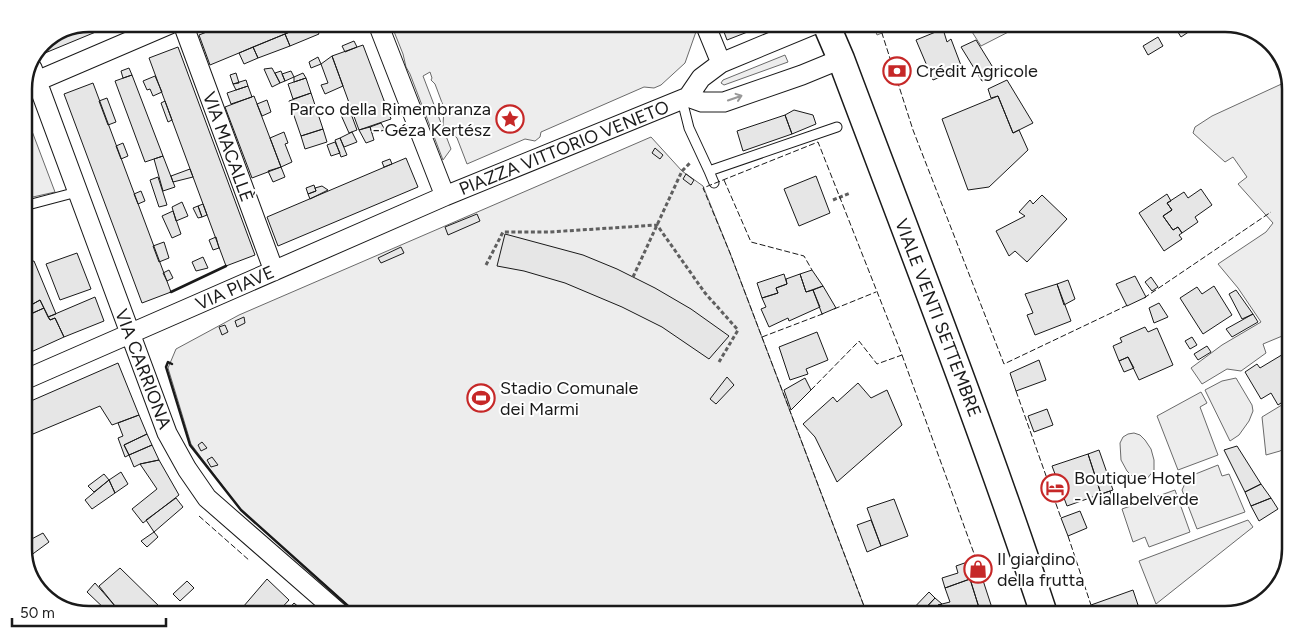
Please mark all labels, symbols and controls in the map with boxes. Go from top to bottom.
bank icon: Crédit Agricole [882,56,912,86]
place label: Crédit Agricole [916,60,1038,82]
street label: VIA MACALLÈ [198,89,258,205]
one-way arrow [727,93,743,102]
street label: PIAZZA VITTORIO VENETO [456,96,672,200]
place label: Parco della Rimembranza - Géza Kertész [289,98,491,141]
place icon: Parco della Rimembranza - Géza Kertész [495,104,525,134]
street label: VIALE VENTI SETTEMBRE [890,216,986,420]
street label: VIA PIAVE [192,261,278,315]
street label: VIA CARRIONA [110,306,176,432]
place label: Stadio Comunale dei Marmi [500,377,639,420]
sports icon: Stadio Comunale dei Marmi [466,383,496,413]
place label: Boutique Hotel - Viallabelverde [1074,467,1199,510]
hotel icon: Boutique Hotel - Viallabelverde [1040,473,1070,503]
place label: Il giardino della frutta [997,548,1084,591]
shop icon: Il giardino della frutta [963,554,993,584]
scale bar [12,596,166,628]
text: 50 m [20,604,55,622]

